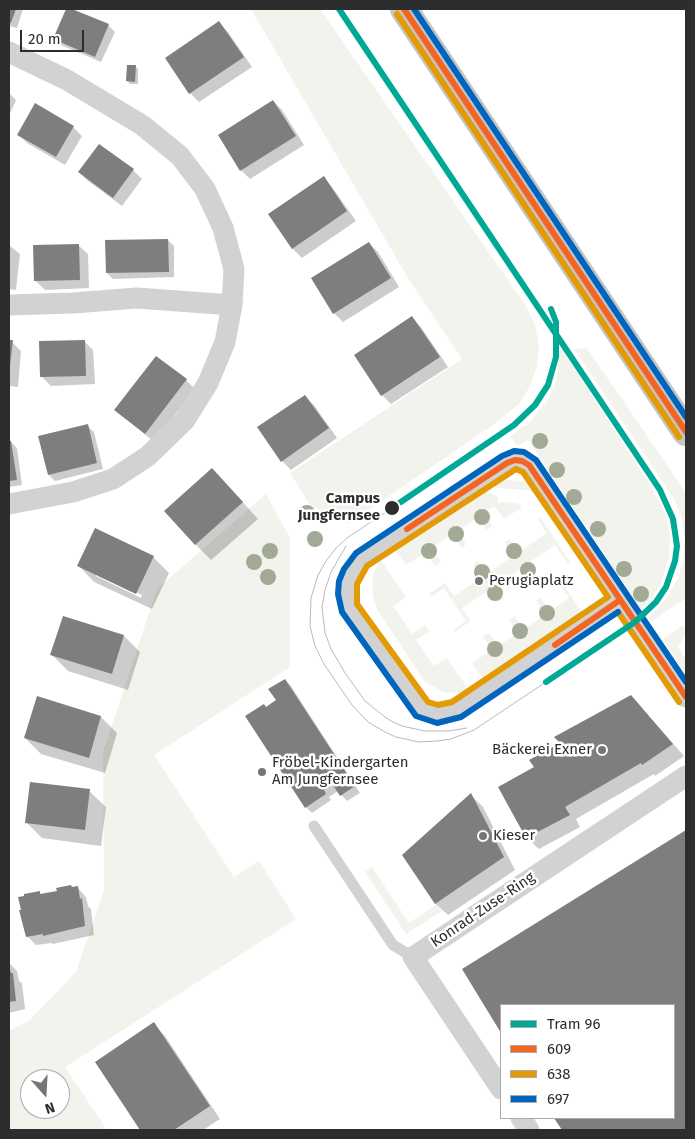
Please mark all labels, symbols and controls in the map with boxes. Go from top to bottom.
scale bar [22,20,86,52]
text: 20 m [28,30,61,48]
place label: Campus Jungfernsee [298,490,380,525]
marker: Campus Jungfernsee [383,499,401,517]
place label: Perugiaplatz [489,572,574,590]
marker: Perugiaplatz [473,575,485,587]
place label: Bäckerei Exner [492,741,592,759]
marker: Bäckerei Exner [596,744,608,756]
place label: Fröbel-Kindergarten Am Jungfernsee [272,754,408,789]
marker: Fröbel-Kindergarten Am Jungfernsee [256,766,268,778]
place label: Kieser [493,827,535,845]
marker: Kieser [477,830,489,842]
street label: Konrad-Zuse-Ring [428,869,538,951]
legend [500,1004,675,1119]
text: Tram 96 [547,1015,600,1033]
text: 609 [547,1040,571,1058]
text: 638 [547,1065,571,1083]
north arrow [20,1069,70,1119]
text: 697 [547,1090,569,1108]
text: N [43,1098,57,1117]

